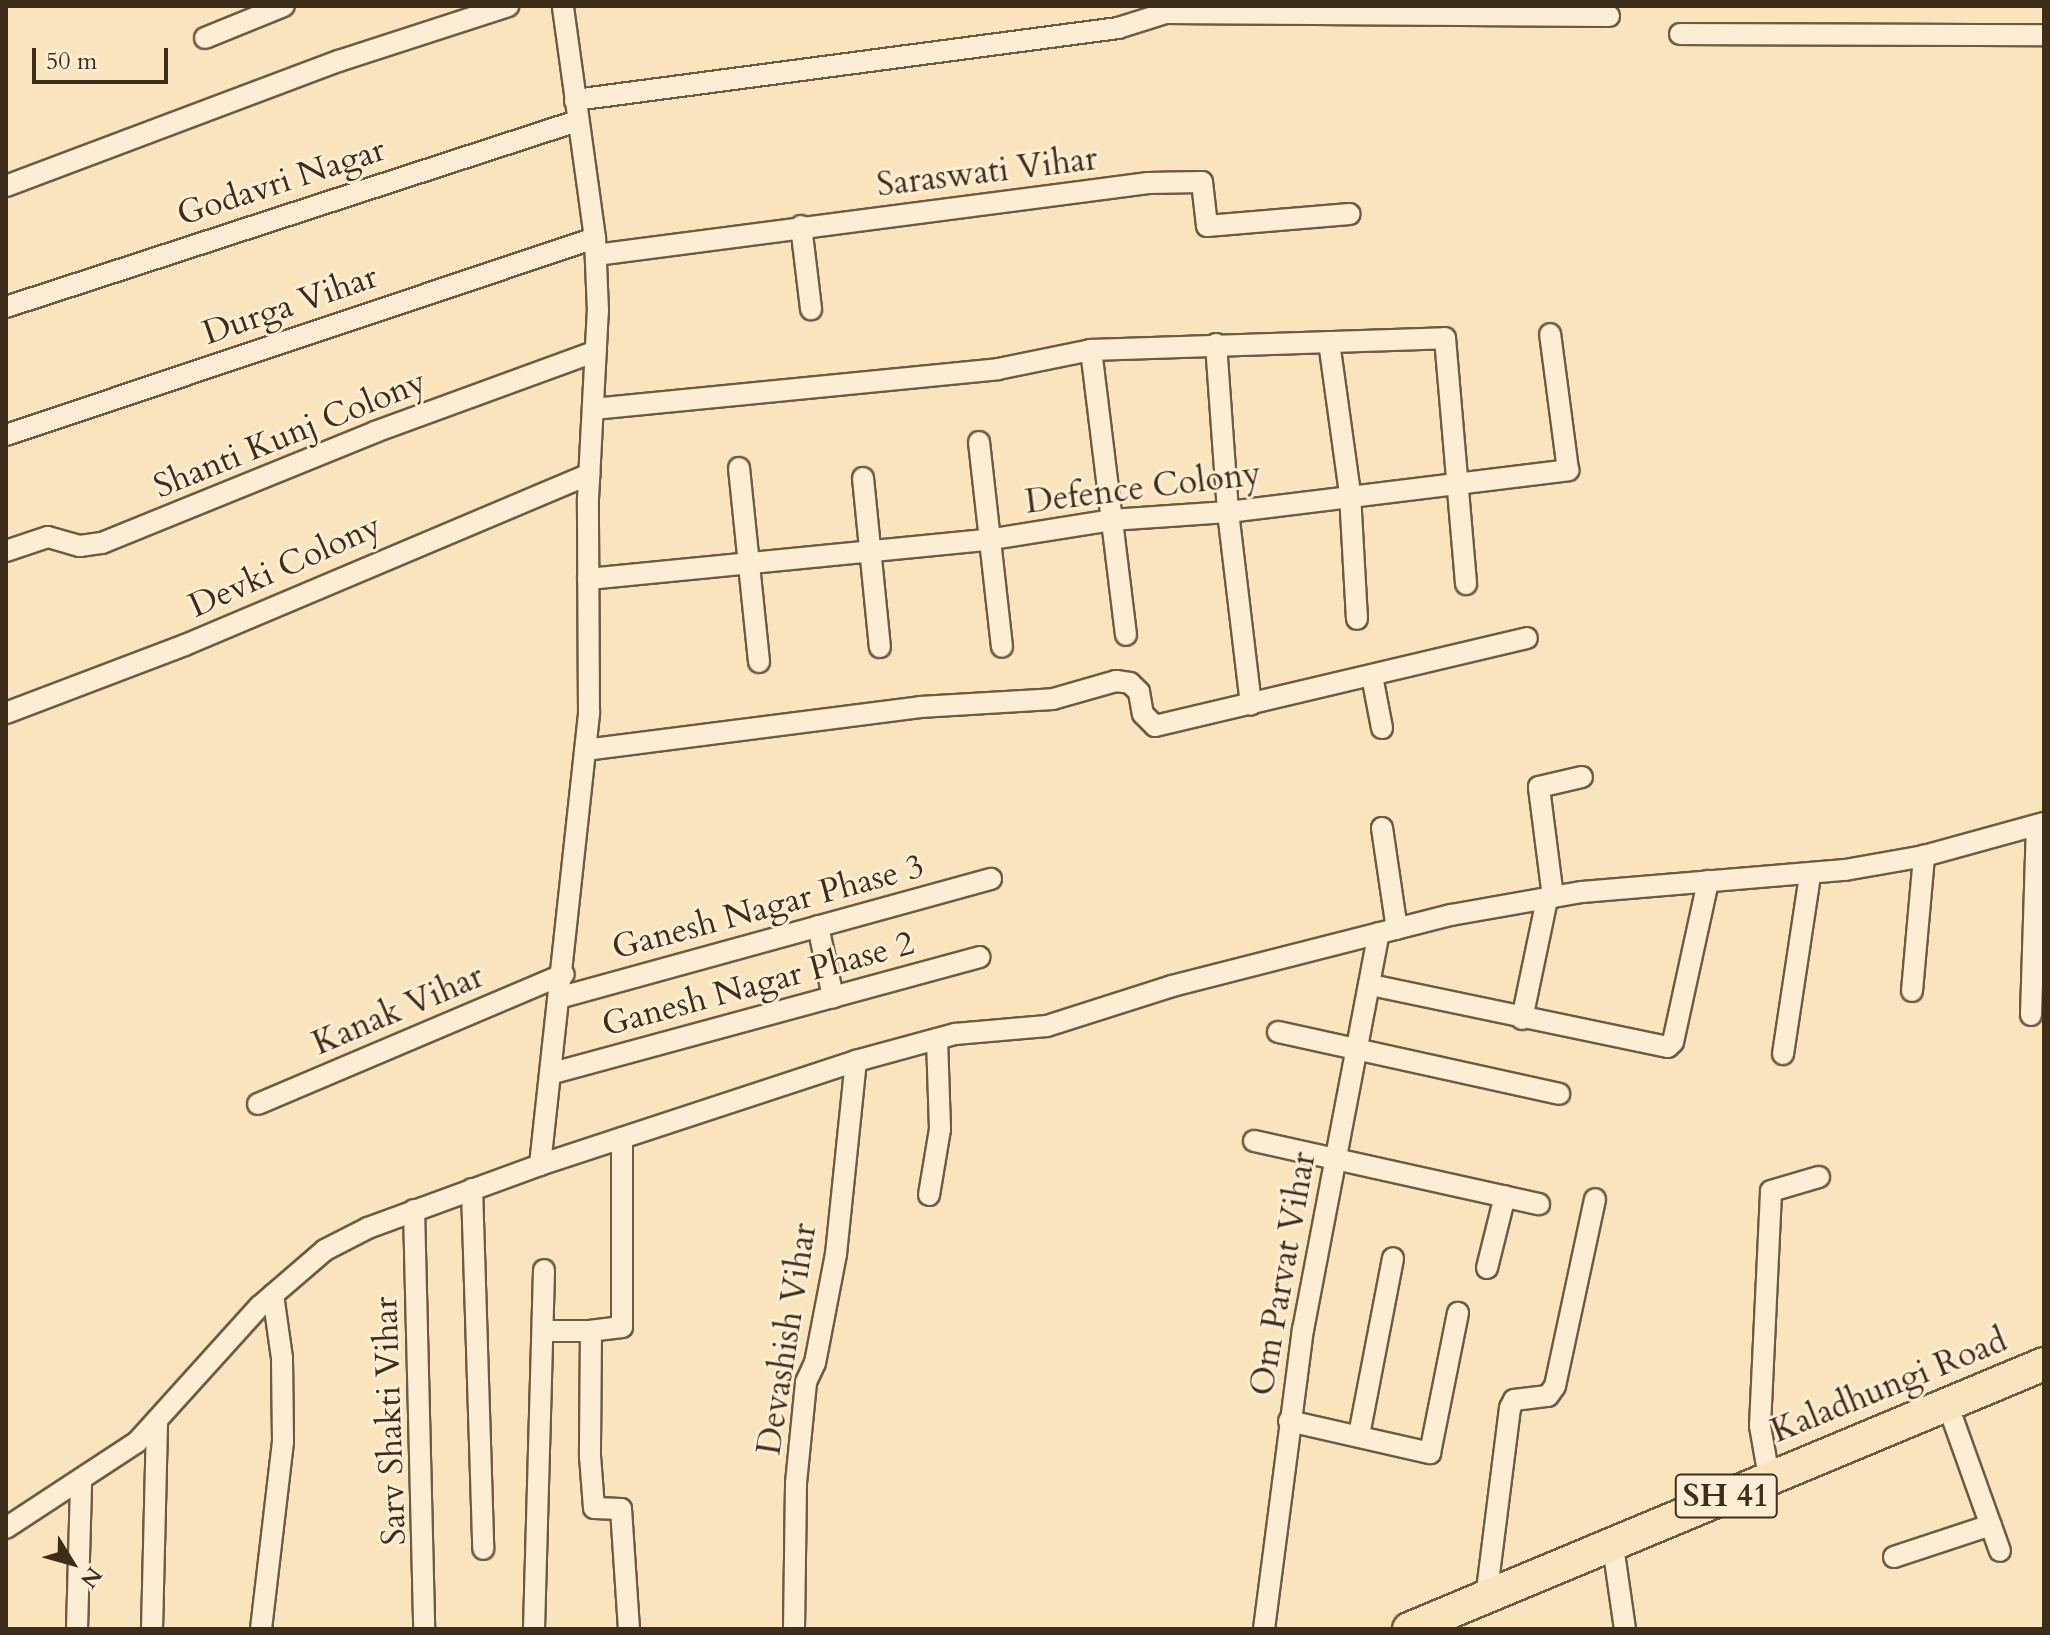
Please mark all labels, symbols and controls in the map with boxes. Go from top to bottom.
scale bar [36,32,172,82]
text: 50 m [46,45,97,78]
street label: Godavri Nagar [172,129,390,235]
street label: Saraswati Vihar [874,138,1100,206]
street label: Durga Vihar [197,256,383,354]
street label: Shanti Kunj Colony [148,361,432,507]
street label: Defence Colony [1023,453,1263,523]
street label: Devki Colony [183,506,387,626]
street label: Ganesh Nagar Phase 3 [608,846,928,968]
street label: Ganesh Nagar Phase 2 [598,923,918,1045]
street label: Kanak Vihar [306,956,490,1064]
street label: Om Parvat Vihar [1242,1149,1324,1399]
street label: Devashish Vihar [749,1220,825,1458]
street label: Sarv Shakti Vihar [365,1296,415,1546]
street label: Kaladhungi Road [1765,1320,2013,1452]
road number: SH 41 [1674,1468,1778,1524]
north arrow [32,1523,112,1603]
text: N [73,1561,109,1594]

